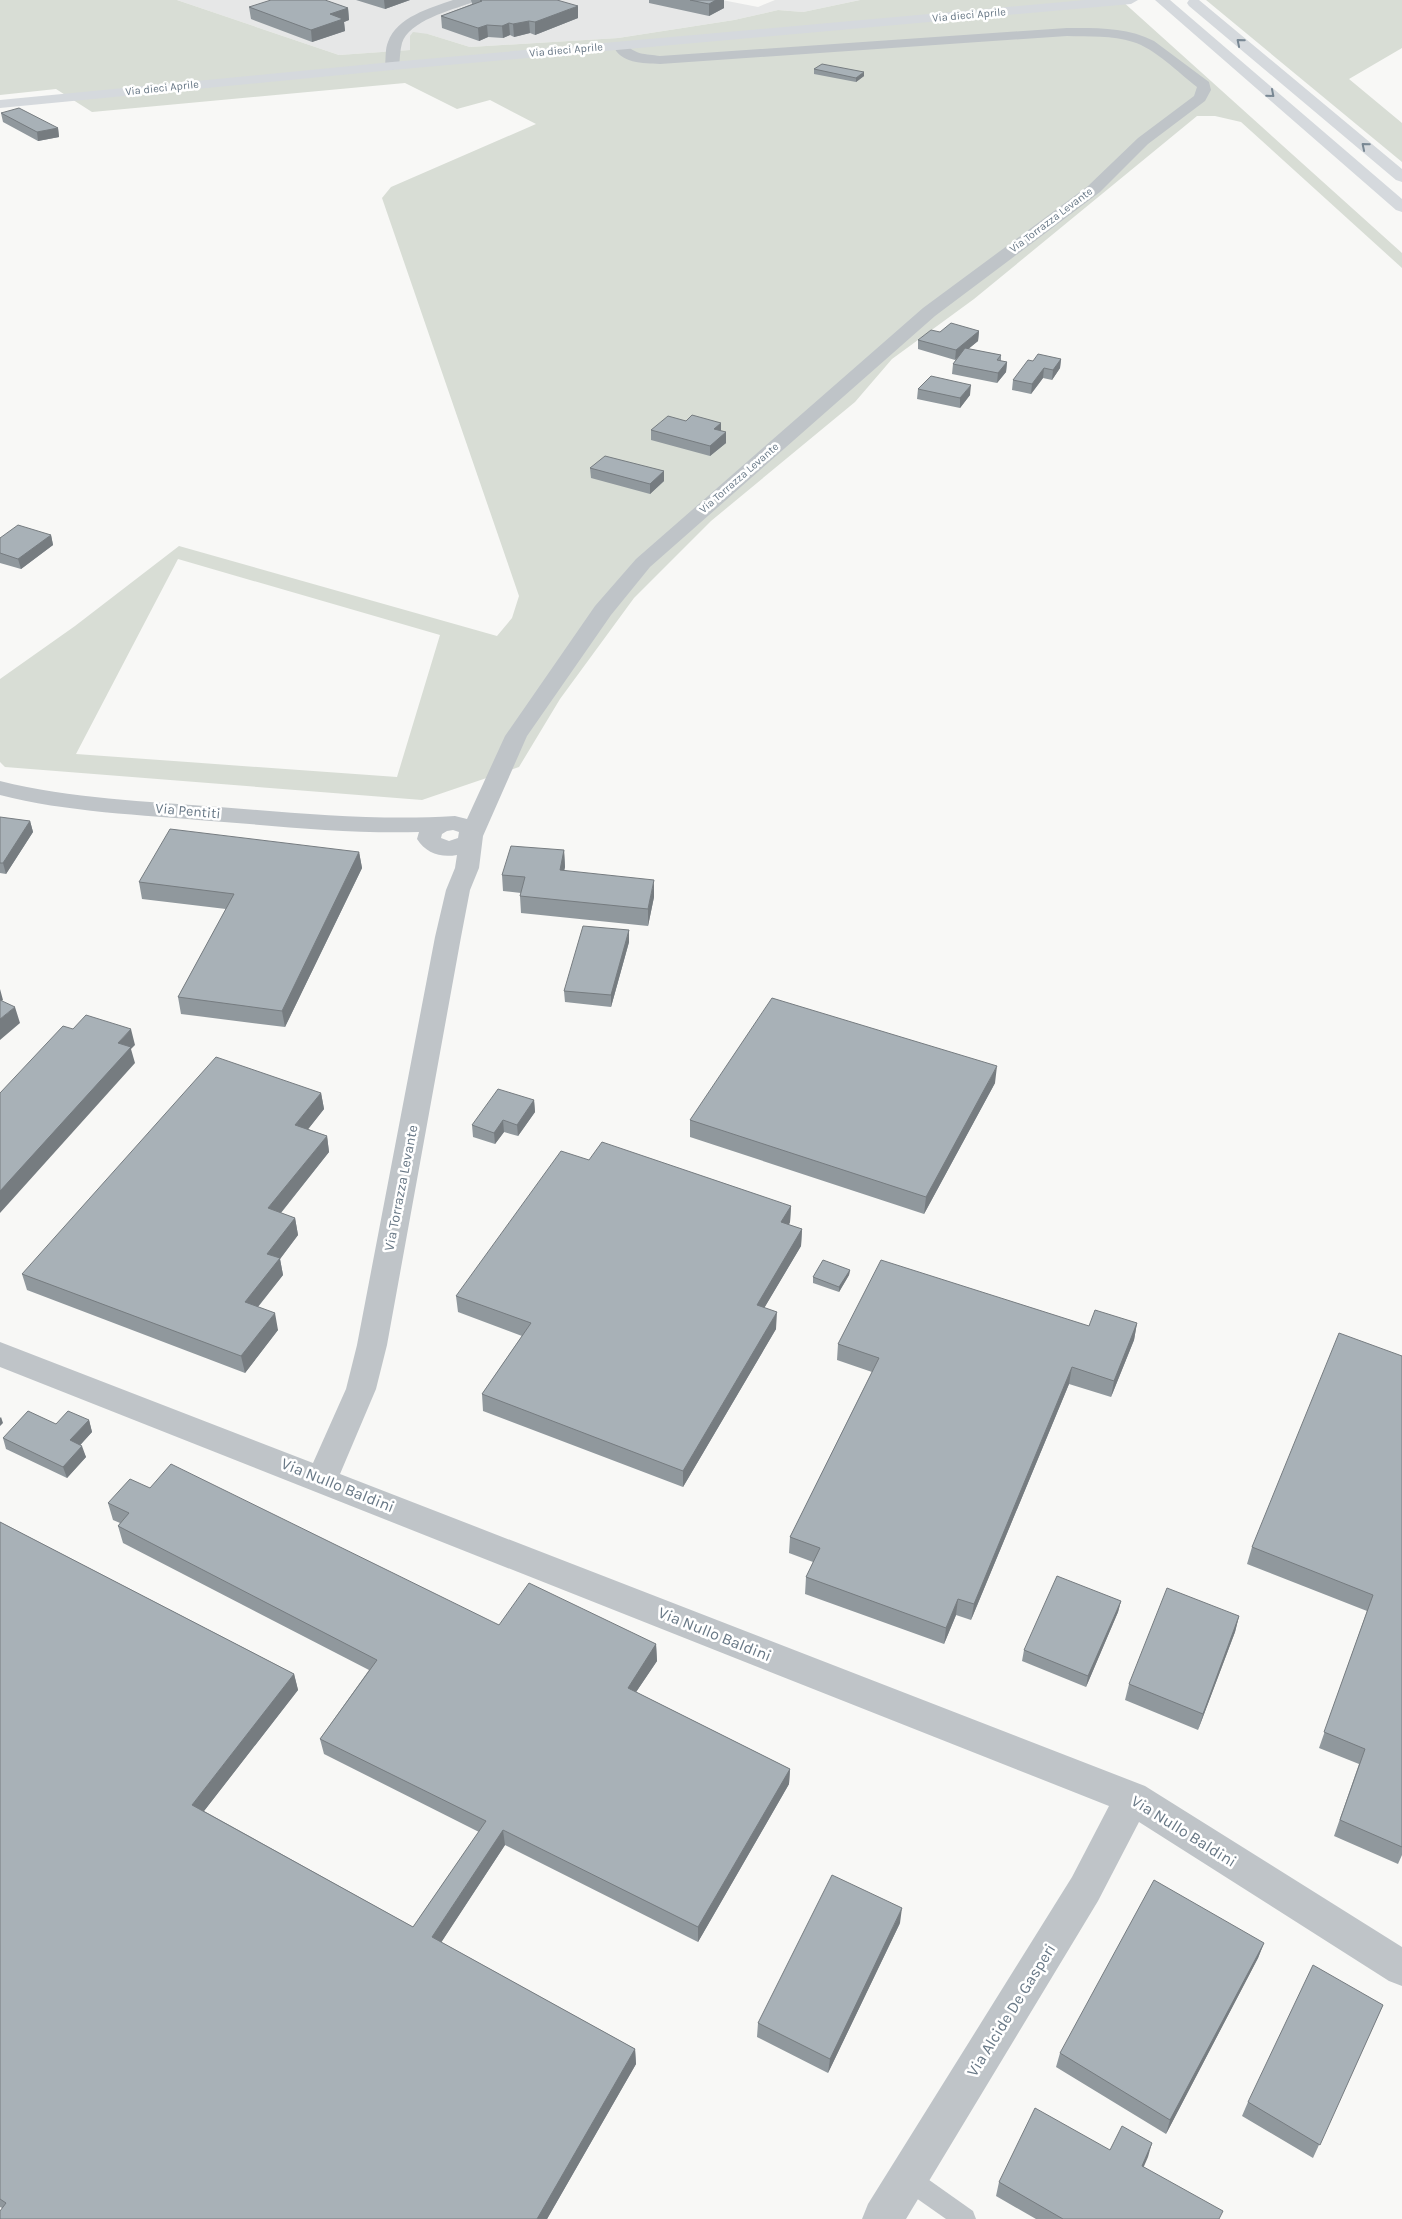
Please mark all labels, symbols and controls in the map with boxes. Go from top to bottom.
street label: Via dieci Aprile [932,5,1007,25]
one-way arrow [1237,39,1246,47]
street label: Via dieci Aprile [529,40,604,60]
street label: Via dieci Aprile [125,78,200,98]
one-way arrow [1265,88,1274,97]
one-way arrow [1361,143,1370,152]
street label: Via Torrazza Levante [1007,184,1095,255]
street label: Via Torrazza Levante [697,440,782,516]
street label: Via Pentiti [155,800,221,822]
street label: Via Torrazza Levante [380,1123,422,1253]
street label: Via Nullo Baldini [279,1454,397,1516]
street label: Via Nullo Baldini [656,1603,774,1665]
street label: Via Nullo Baldini [1128,1791,1240,1871]
street label: Via Alcide De Gasperi [962,1940,1060,2080]

